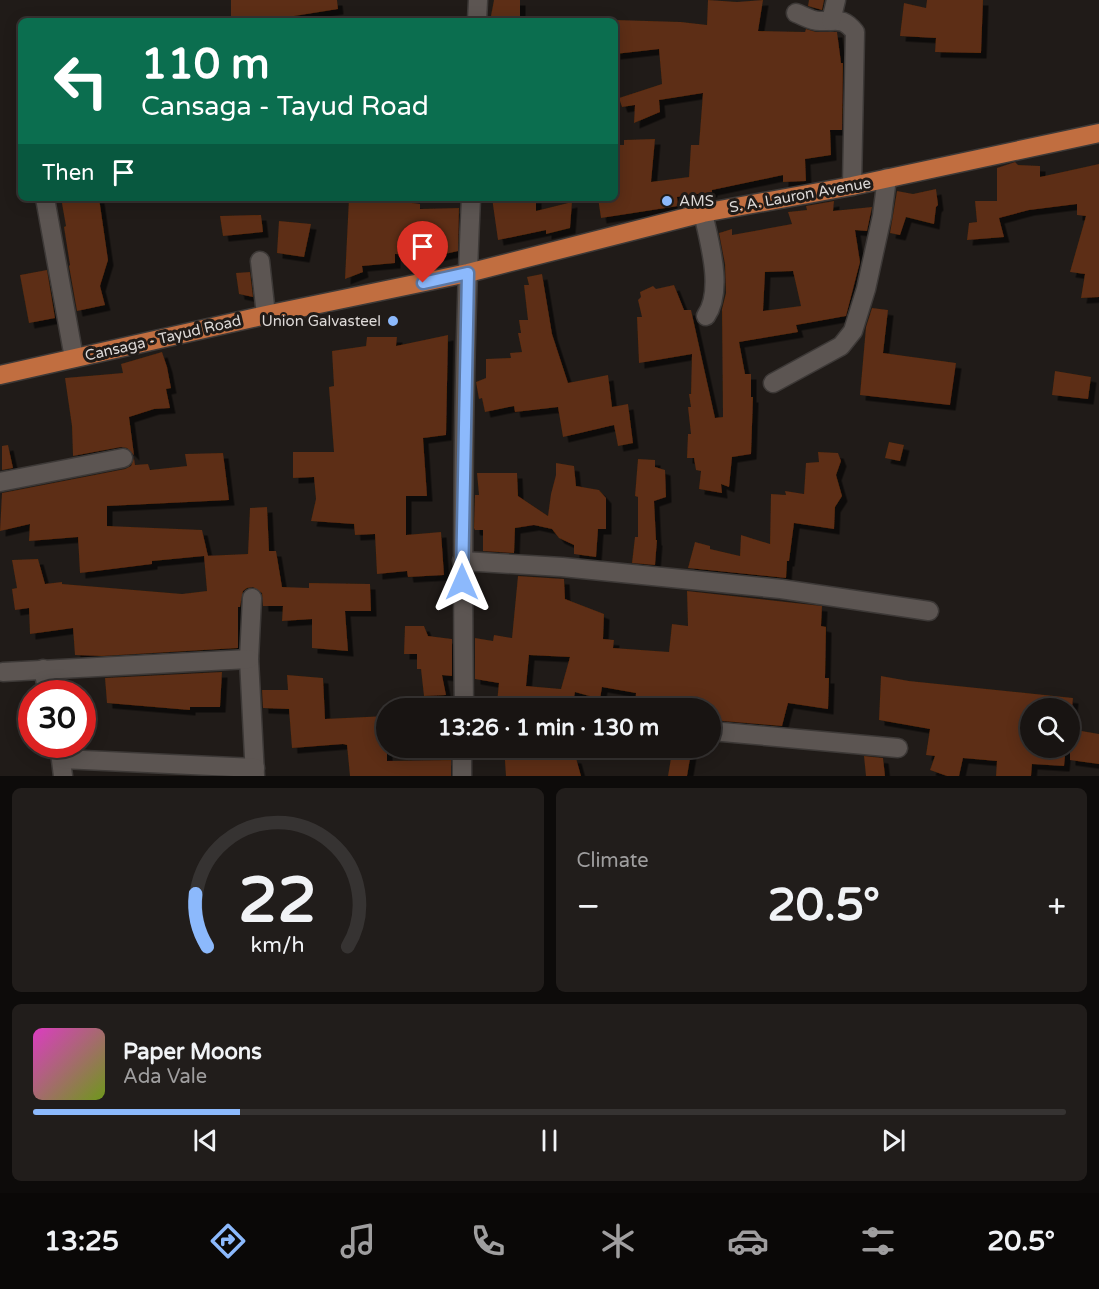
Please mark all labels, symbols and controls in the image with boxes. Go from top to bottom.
text: 110 m [141,39,270,90]
icon: left [42,42,120,120]
text: Cansaga - Tayud Road [141,90,429,123]
icon: arrive [107,156,140,189]
text: Then [42,160,95,186]
street label: S. A. Lauron Avenue [728,174,872,216]
place label: AMS [679,192,714,210]
marker: AMS [660,194,674,208]
pin [397,221,448,283]
icon: arrive [406,230,439,263]
street label: Cansaga - Tayud Road [83,311,243,365]
place label: Union Galvasteel [262,312,381,330]
marker: Union Galvasteel [386,314,400,328]
position arrow [430,550,494,614]
speed limit sign: 30 [18,680,96,758]
map controls [1020,698,1080,758]
button: search [1020,698,1080,758]
text: 13:26 · 1 min · 130 m [438,715,659,741]
text: Climate [577,849,649,873]
text: 22 [239,864,317,939]
text: 20.5° [767,879,880,933]
text: − [577,887,600,926]
text: + [1047,887,1066,926]
text: km/h [251,932,305,958]
text: Paper Moons [123,1039,262,1065]
text: Ada Vale [123,1065,207,1089]
icon: previous [189,1124,222,1157]
icon: pause [533,1124,566,1157]
icon: next [877,1124,910,1157]
icon: directions [207,1220,249,1262]
icon: music [337,1220,379,1262]
icon: phone [467,1220,509,1262]
icon: climate [597,1220,639,1262]
icon: car [727,1220,769,1262]
icon: filters [857,1220,899,1262]
text: 13:25 [44,1225,119,1258]
text: 20.5° [987,1225,1055,1258]

